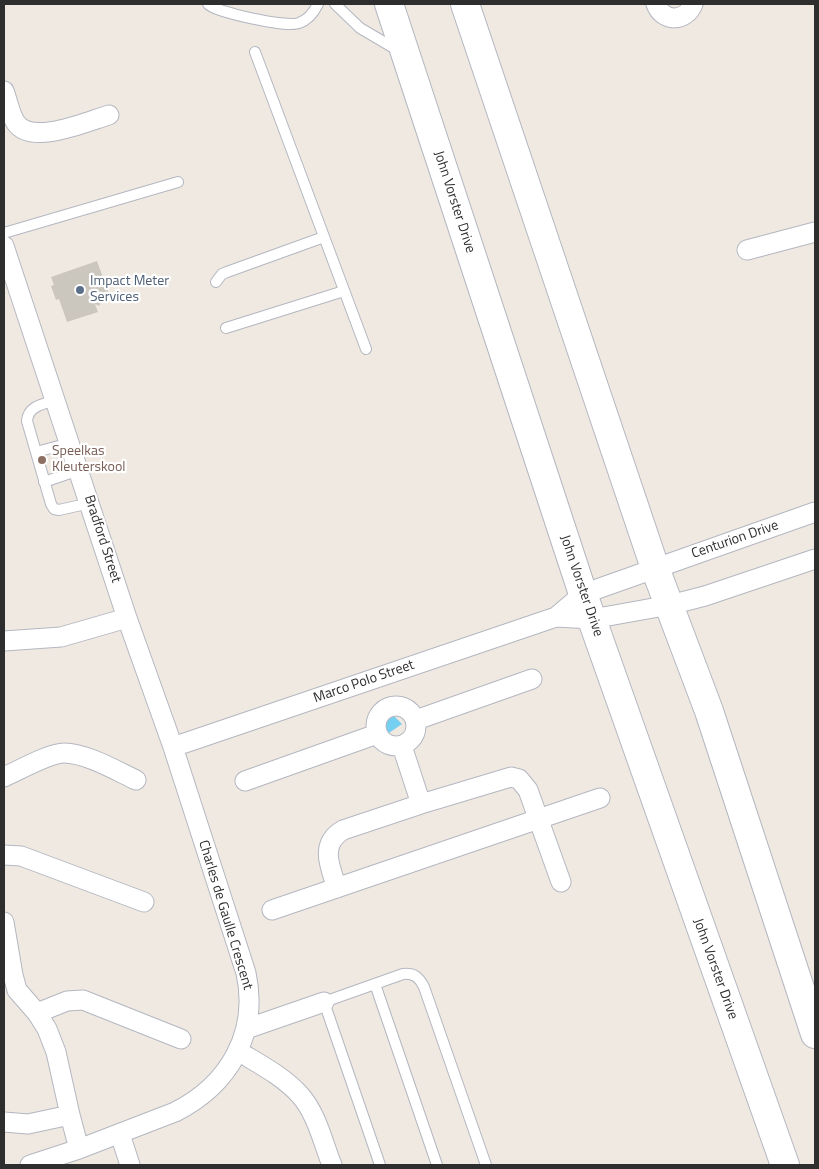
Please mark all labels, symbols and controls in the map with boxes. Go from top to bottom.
street label: John Vorster Drive [430,149,478,255]
place label: Impact Meter Services [90,274,169,306]
marker: Impact Meter Services [74,284,86,296]
place label: Speelkas Kleuterskool [52,444,126,477]
marker: Speelkas Kleuterskool [36,454,48,466]
street label: Bradford Street [80,493,124,585]
street label: Centurion Drive [689,517,781,563]
street label: John Vorster Drive [556,533,606,639]
street label: Marco Polo Street [311,657,417,707]
street label: Charles de Gaulle Crescent [194,838,256,992]
street label: John Vorster Drive [689,916,741,1022]

